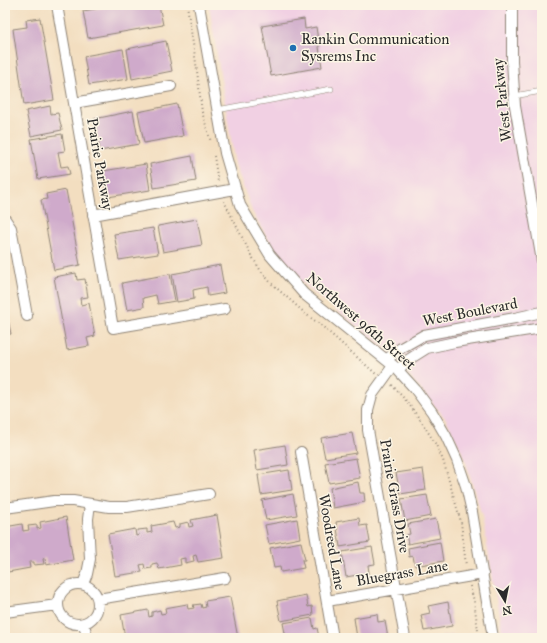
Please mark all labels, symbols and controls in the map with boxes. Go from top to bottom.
place label: Rankin Communication Sysrems Inc [301,30,449,65]
marker: Rankin Communication Sysrems Inc [288,43,298,53]
street label: West Parkway [489,56,515,143]
street label: Prairie Parkway [83,116,117,213]
street label: Northwest 96th Street [303,269,420,374]
street label: West Boulevard [421,294,519,330]
street label: Prairie Grass Drive [376,438,414,554]
street label: Woodreed Lane [315,493,349,591]
street label: Bluegrass Lane [355,556,449,590]
north arrow [485,581,525,621]
text: N [500,603,512,618]

